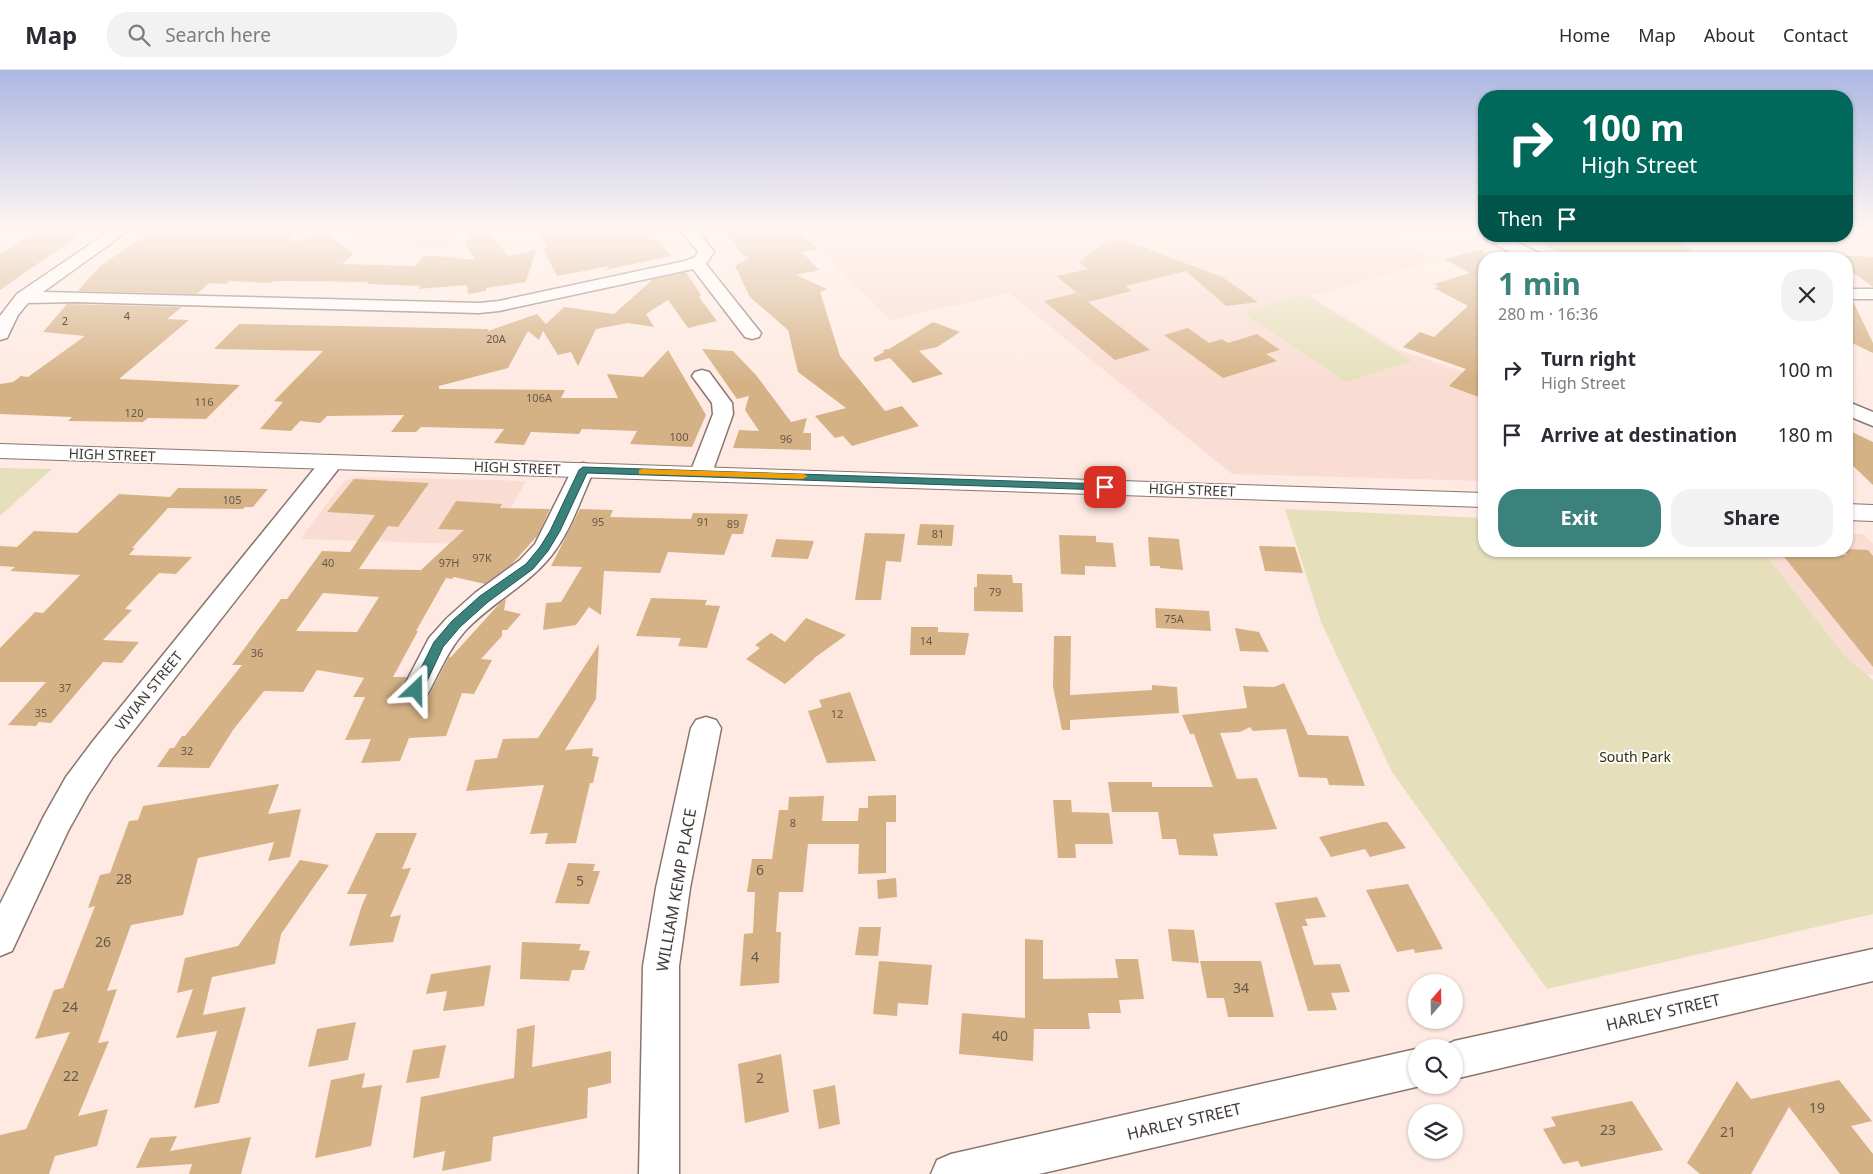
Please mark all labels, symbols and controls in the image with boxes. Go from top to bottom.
search box [107,12,457,57]
text: Map [25,18,77,51]
icon: search [125,21,153,49]
text: Search here [165,22,271,48]
text: Home [1559,23,1610,47]
text: Map [1638,23,1676,47]
text: About [1704,23,1755,47]
text: Contact [1783,23,1848,47]
text: 100 m [1581,104,1684,151]
icon: right [1498,110,1563,175]
text: High Street [1581,149,1697,179]
icon: arrive [1553,205,1581,233]
text: Then [1498,206,1543,232]
text: 1 min [1498,263,1581,304]
button: close [1781,269,1833,321]
text: 280 m · 16:36 [1498,303,1598,325]
house number: 4 [124,308,131,323]
house number: 2 [62,313,68,328]
house number: 20A [486,331,507,346]
text: Turn right [1541,346,1636,372]
icon: right [1498,356,1526,384]
text: 100 m [1778,357,1833,383]
text: High Street [1541,372,1626,394]
house number: 106A [526,390,553,405]
house number: 116 [195,394,213,409]
house number: 120 [125,405,143,420]
icon: arrive [1498,421,1526,449]
text: Arrive at destination [1541,422,1737,448]
text: 180 m [1778,422,1833,448]
house number: 100 [670,429,688,444]
house number: 96 [780,431,792,446]
street label: HIGH STREET [68,443,156,466]
street label: HIGH STREET [473,456,561,479]
pin [1084,466,1126,508]
icon: arrive [1091,473,1119,501]
street label: HIGH STREET [1148,478,1236,501]
button: Exit [1498,489,1661,547]
button: Share [1671,489,1833,547]
house number: 105 [223,492,241,507]
house number: 95 [592,514,604,529]
house number: 91 [697,514,709,529]
house number: 89 [727,516,739,531]
house number: 81 [932,526,944,541]
house number: 97K [472,550,492,565]
house number: 40 [322,555,334,570]
house number: 97H [439,555,459,570]
house number: 79 [989,584,1001,599]
house number: 75A [1164,611,1185,626]
house number: 14 [920,633,933,648]
house number: 36 [251,645,263,660]
street label: VIVIAN STREET [111,647,187,734]
position arrow [389,663,441,715]
house number: 37 [59,680,71,695]
house number: 35 [35,705,47,720]
house number: 12 [831,706,843,721]
house number: 32 [181,743,193,758]
park label: South Park [1599,747,1671,766]
street label: WILLIAM KEMP PLACE [651,807,701,973]
house number: 8 [790,815,796,830]
house number: 6 [756,860,764,879]
house number: 28 [116,869,132,888]
house number: 5 [576,871,584,890]
house number: 26 [95,932,111,951]
house number: 4 [751,947,759,966]
north arrow [1408,974,1462,1029]
map controls [1408,974,1463,1159]
house number: 34 [1233,978,1249,997]
street label: HARLEY STREET [1604,988,1722,1036]
house number: 24 [62,997,78,1016]
house number: 40 [992,1026,1008,1045]
button: search [1408,1039,1463,1094]
house number: 22 [63,1066,79,1085]
house number: 2 [756,1068,764,1087]
street label: HARLEY STREET [1125,1097,1243,1145]
house number: 19 [1809,1098,1825,1117]
button: layers [1408,1104,1463,1159]
house number: 23 [1600,1120,1616,1139]
house number: 21 [1720,1122,1736,1141]

